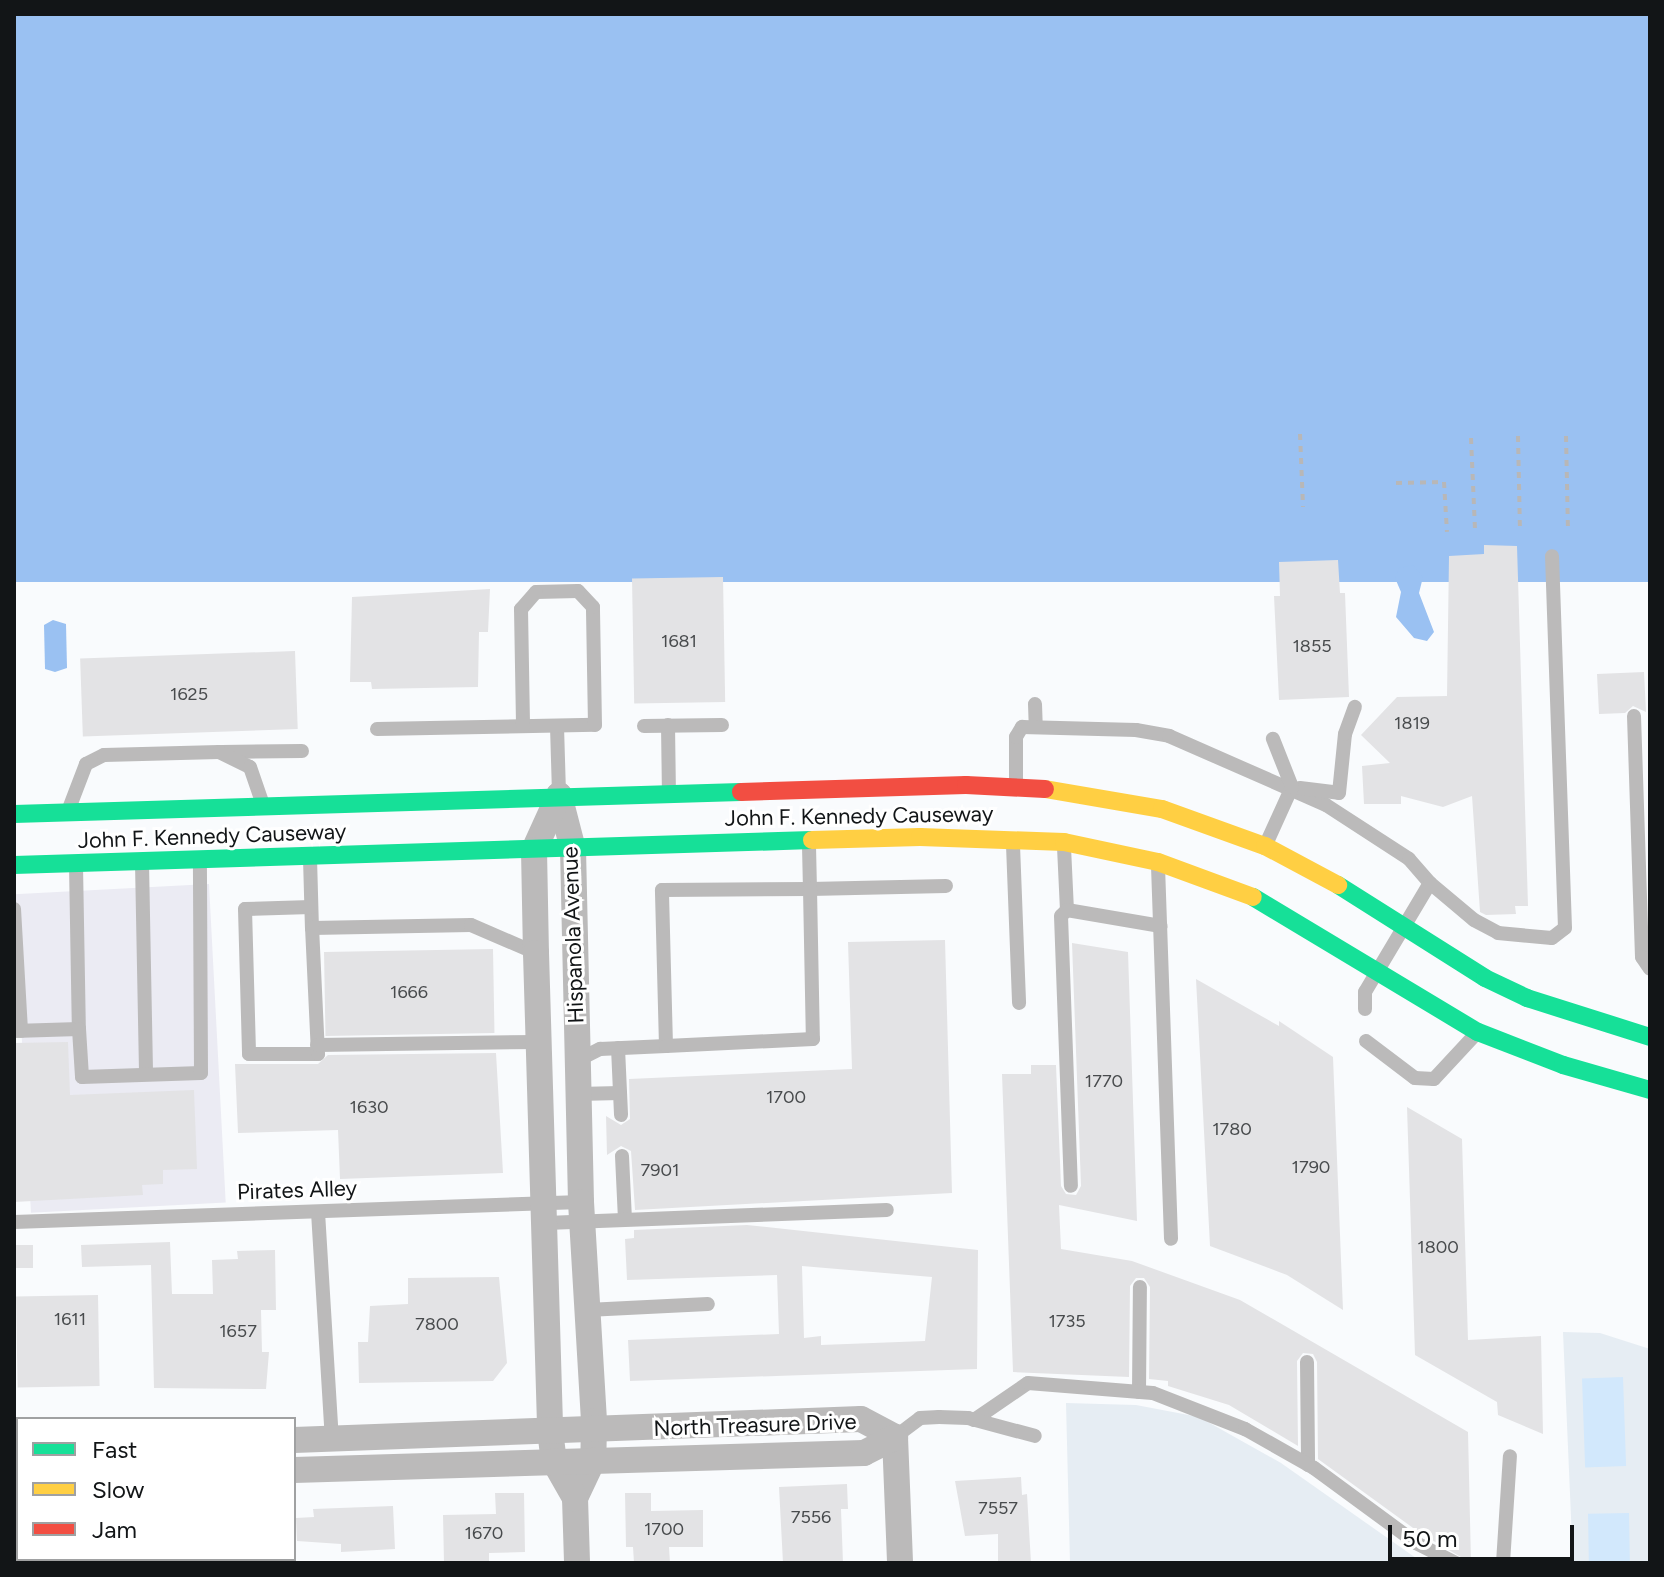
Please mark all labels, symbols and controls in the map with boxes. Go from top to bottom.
house number: 1681 [661,630,697,652]
house number: 1855 [1292,635,1332,657]
house number: 1625 [170,683,208,705]
house number: 1819 [1394,712,1430,734]
street label: John F. Kennedy Causeway [724,800,994,832]
street label: John F. Kennedy Causeway [77,818,347,854]
street label: Hispanola Avenue [557,846,589,1024]
house number: 1666 [390,981,428,1003]
house number: 1770 [1085,1070,1123,1092]
house number: 1700 [766,1086,806,1108]
house number: 1630 [350,1096,388,1118]
house number: 1780 [1212,1118,1252,1140]
house number: 1790 [1292,1156,1330,1178]
house number: 7901 [641,1159,679,1181]
street label: Pirates Alley [236,1175,358,1205]
house number: 1800 [1417,1236,1459,1258]
house number: 1611 [54,1308,86,1330]
house number: 1735 [1048,1310,1086,1332]
house number: 7800 [415,1313,459,1335]
house number: 1657 [219,1320,257,1342]
street label: North Treasure Drive [653,1408,857,1442]
legend [16,1417,296,1561]
text: Fast [92,1435,137,1464]
text: Slow [92,1475,144,1504]
house number: 7557 [978,1497,1018,1519]
house number: 7556 [791,1506,831,1528]
scale bar [1392,1509,1578,1559]
text: Jam [92,1515,137,1544]
house number: 1700 [644,1518,684,1540]
house number: 1670 [465,1522,503,1544]
text: 50 m [1402,1524,1458,1553]

